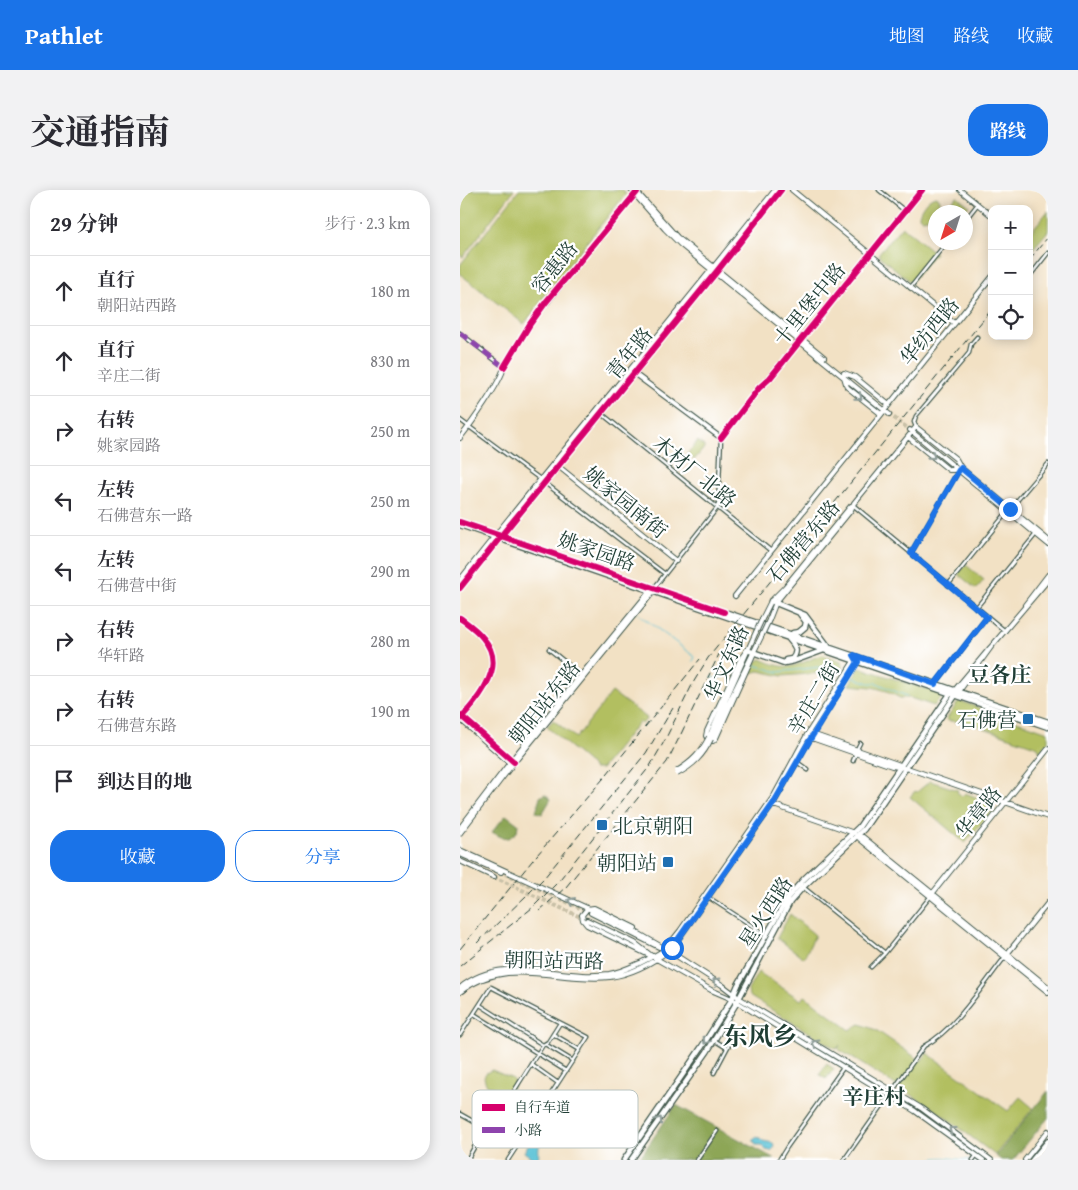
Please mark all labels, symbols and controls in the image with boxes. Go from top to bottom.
text: Pathlet [25,18,103,53]
text: 地图 [889,22,925,49]
text: 路线 [953,22,989,49]
text: 收藏 [1017,22,1053,49]
button: 路线 [968,104,1048,156]
text: 交通指南 [30,106,170,157]
north arrow [928,205,973,250]
map controls [988,205,1033,340]
button: + [988,205,1033,250]
text: 29 分钟 [50,208,118,239]
text: 步行 · 2.3 km [324,211,410,235]
street label: 容惠路 [524,235,584,299]
button: − [988,250,1033,295]
street label: 十里堡中路 [766,256,852,352]
text: 直行 [97,265,135,293]
icon: ahead [50,277,78,305]
text: 180 m [370,279,410,303]
street label: 华纺西路 [893,291,965,371]
text: 朝阳站西路 [97,293,177,317]
button: locate [988,295,1033,340]
street label: 青年路 [599,321,659,385]
text: 直行 [97,335,135,363]
icon: ahead [50,347,78,375]
text: 830 m [370,349,410,373]
text: 辛庄二街 [97,363,161,387]
one-way arrow [854,391,863,400]
text: 右转 [97,405,135,433]
icon: right [50,417,78,445]
text: 250 m [370,419,410,443]
street label: 木材厂北路 [647,428,743,514]
text: 姚家园路 [97,433,161,457]
one-way arrow [927,451,936,460]
street label: 姚家园南街 [578,459,674,545]
text: 左转 [97,475,135,503]
icon: left [50,487,78,515]
text: 250 m [370,489,410,513]
street label: 石佛营东路 [760,493,846,589]
route end [999,498,1022,521]
text: 石佛营东一路 [97,503,193,527]
street label: 姚家园路 [554,524,640,578]
text: 左转 [97,545,135,573]
icon: left [50,557,78,585]
text: 290 m [370,559,410,583]
text: 石佛营中街 [97,573,177,597]
text: 右转 [97,615,135,643]
street label: 华文东路 [696,621,756,705]
icon: right [50,627,78,655]
text: 280 m [370,629,410,653]
text: 华轩路 [97,643,145,667]
street label: 朝阳站东路 [501,654,587,750]
street label: 辛庄二街 [780,656,846,740]
district label: 豆各庄 [969,659,1032,690]
text: 右转 [97,685,135,713]
icon: right [50,697,78,725]
text: 190 m [370,699,410,723]
place label: 石佛营 [957,705,1017,734]
marker: 石佛营 [1021,712,1035,726]
text: 石佛营东路 [97,713,177,737]
icon: arrive [50,767,78,795]
text: 到达目的地 [97,767,192,795]
street label: 华章路 [948,780,1008,844]
place label: 北京朝阳 [613,811,693,840]
marker: 北京朝阳 [595,818,609,832]
button: 收藏 [50,830,225,882]
button: 分享 [235,830,410,882]
place label: 朝阳站 [597,848,657,877]
marker: 朝阳站 [661,855,675,869]
street label: 星火西路 [731,871,799,953]
one-way arrow [567,897,576,908]
route start [661,937,684,960]
street label: 朝阳站西路 [504,945,604,975]
one-way arrow [712,977,721,987]
district label: 东风乡 [722,1018,798,1054]
one-way arrow [703,1035,713,1044]
one-way arrow [811,1040,820,1050]
district label: 辛庄村 [843,1081,906,1112]
legend [472,1090,638,1148]
text: 自行车道 [514,1097,570,1117]
one-way arrow [653,1116,662,1126]
text: 小路 [514,1120,542,1140]
one-way arrow [949,1128,958,1136]

